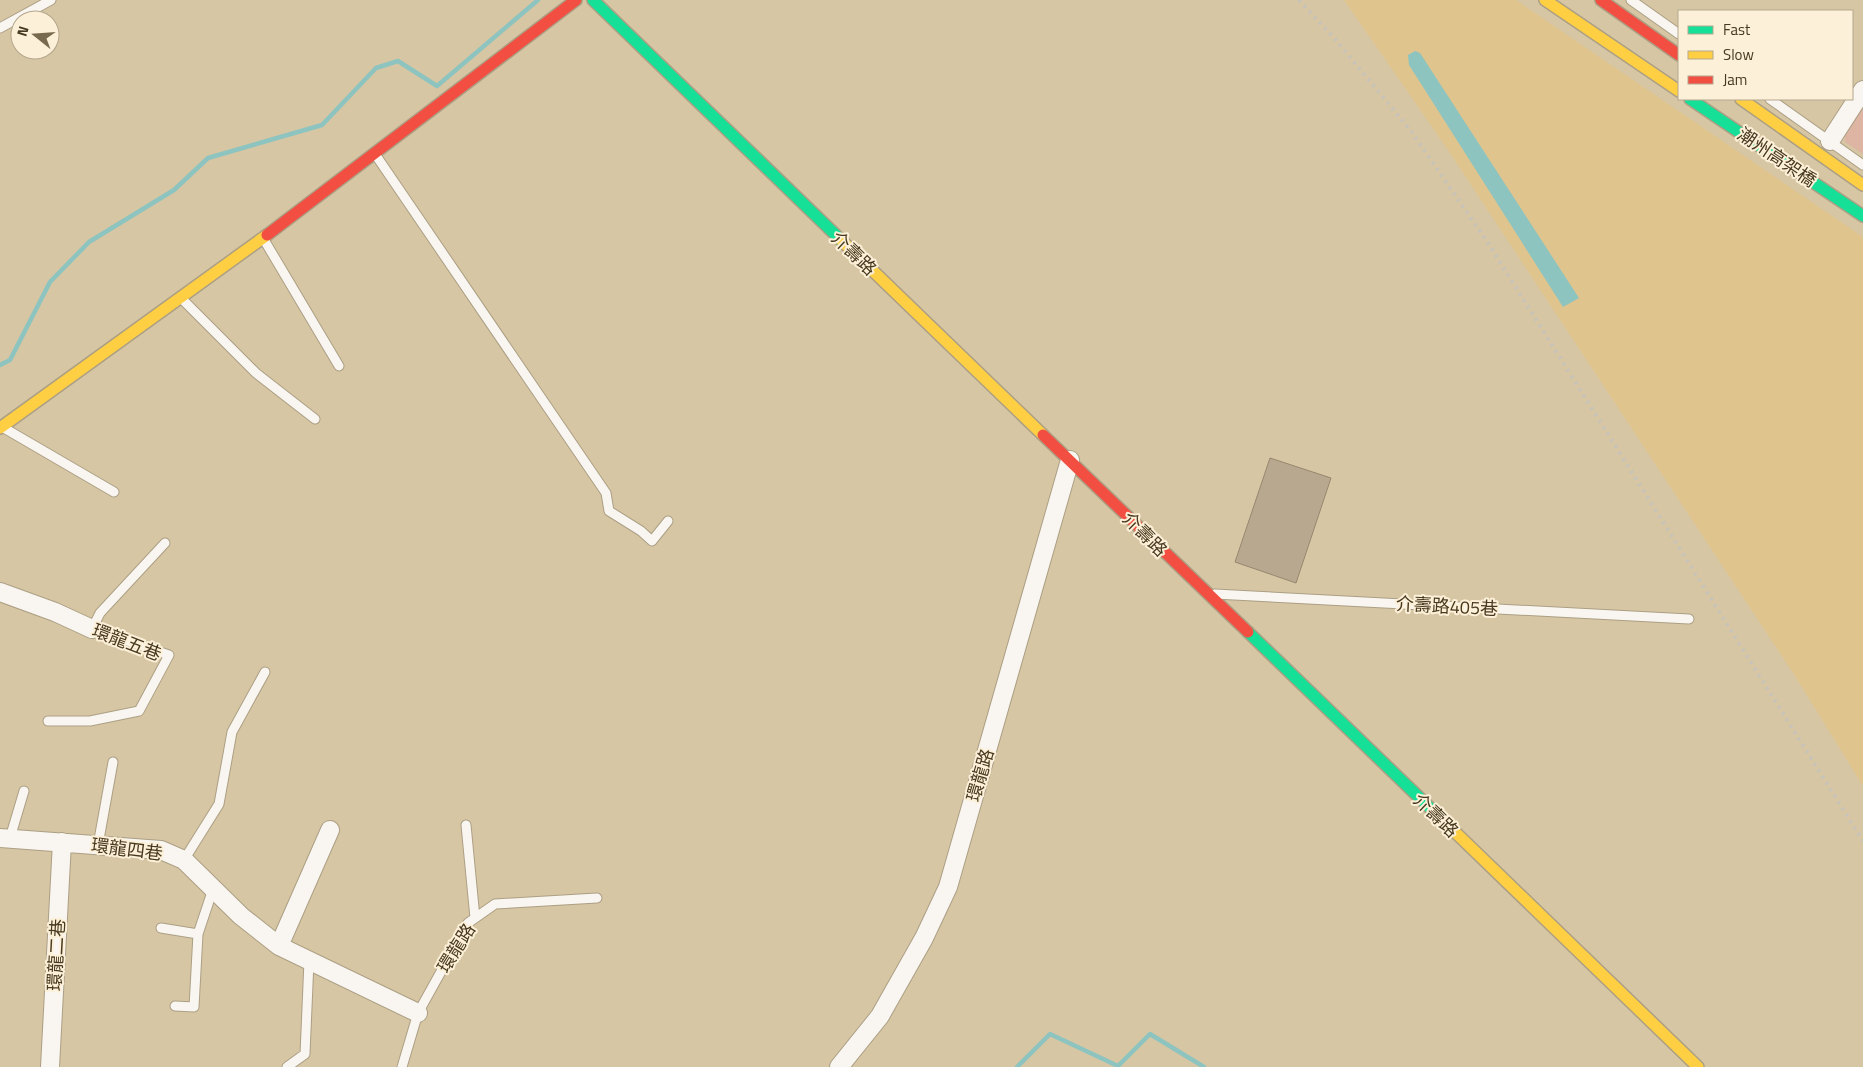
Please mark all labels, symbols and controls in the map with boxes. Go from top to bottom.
north arrow [10,10,60,60]
legend [1678,10,1853,100]
text: Fast [1723,18,1751,41]
text: N [11,23,34,39]
text: Slow [1723,43,1754,66]
text: Jam [1723,68,1747,91]
street label: 潮州高架橋 [1732,121,1822,193]
street label: 介壽路 [825,225,883,281]
street label: 介壽路 [1116,505,1174,563]
street label: 介壽路405巷 [1395,590,1499,622]
street label: 環龍五巷 [89,616,165,668]
street label: 環龍路 [960,745,1000,805]
street label: 介壽路 [1407,787,1465,843]
street label: 環龍四巷 [90,831,164,867]
street label: 環龍二巷 [41,918,71,992]
street label: 環龍路 [430,918,482,978]

